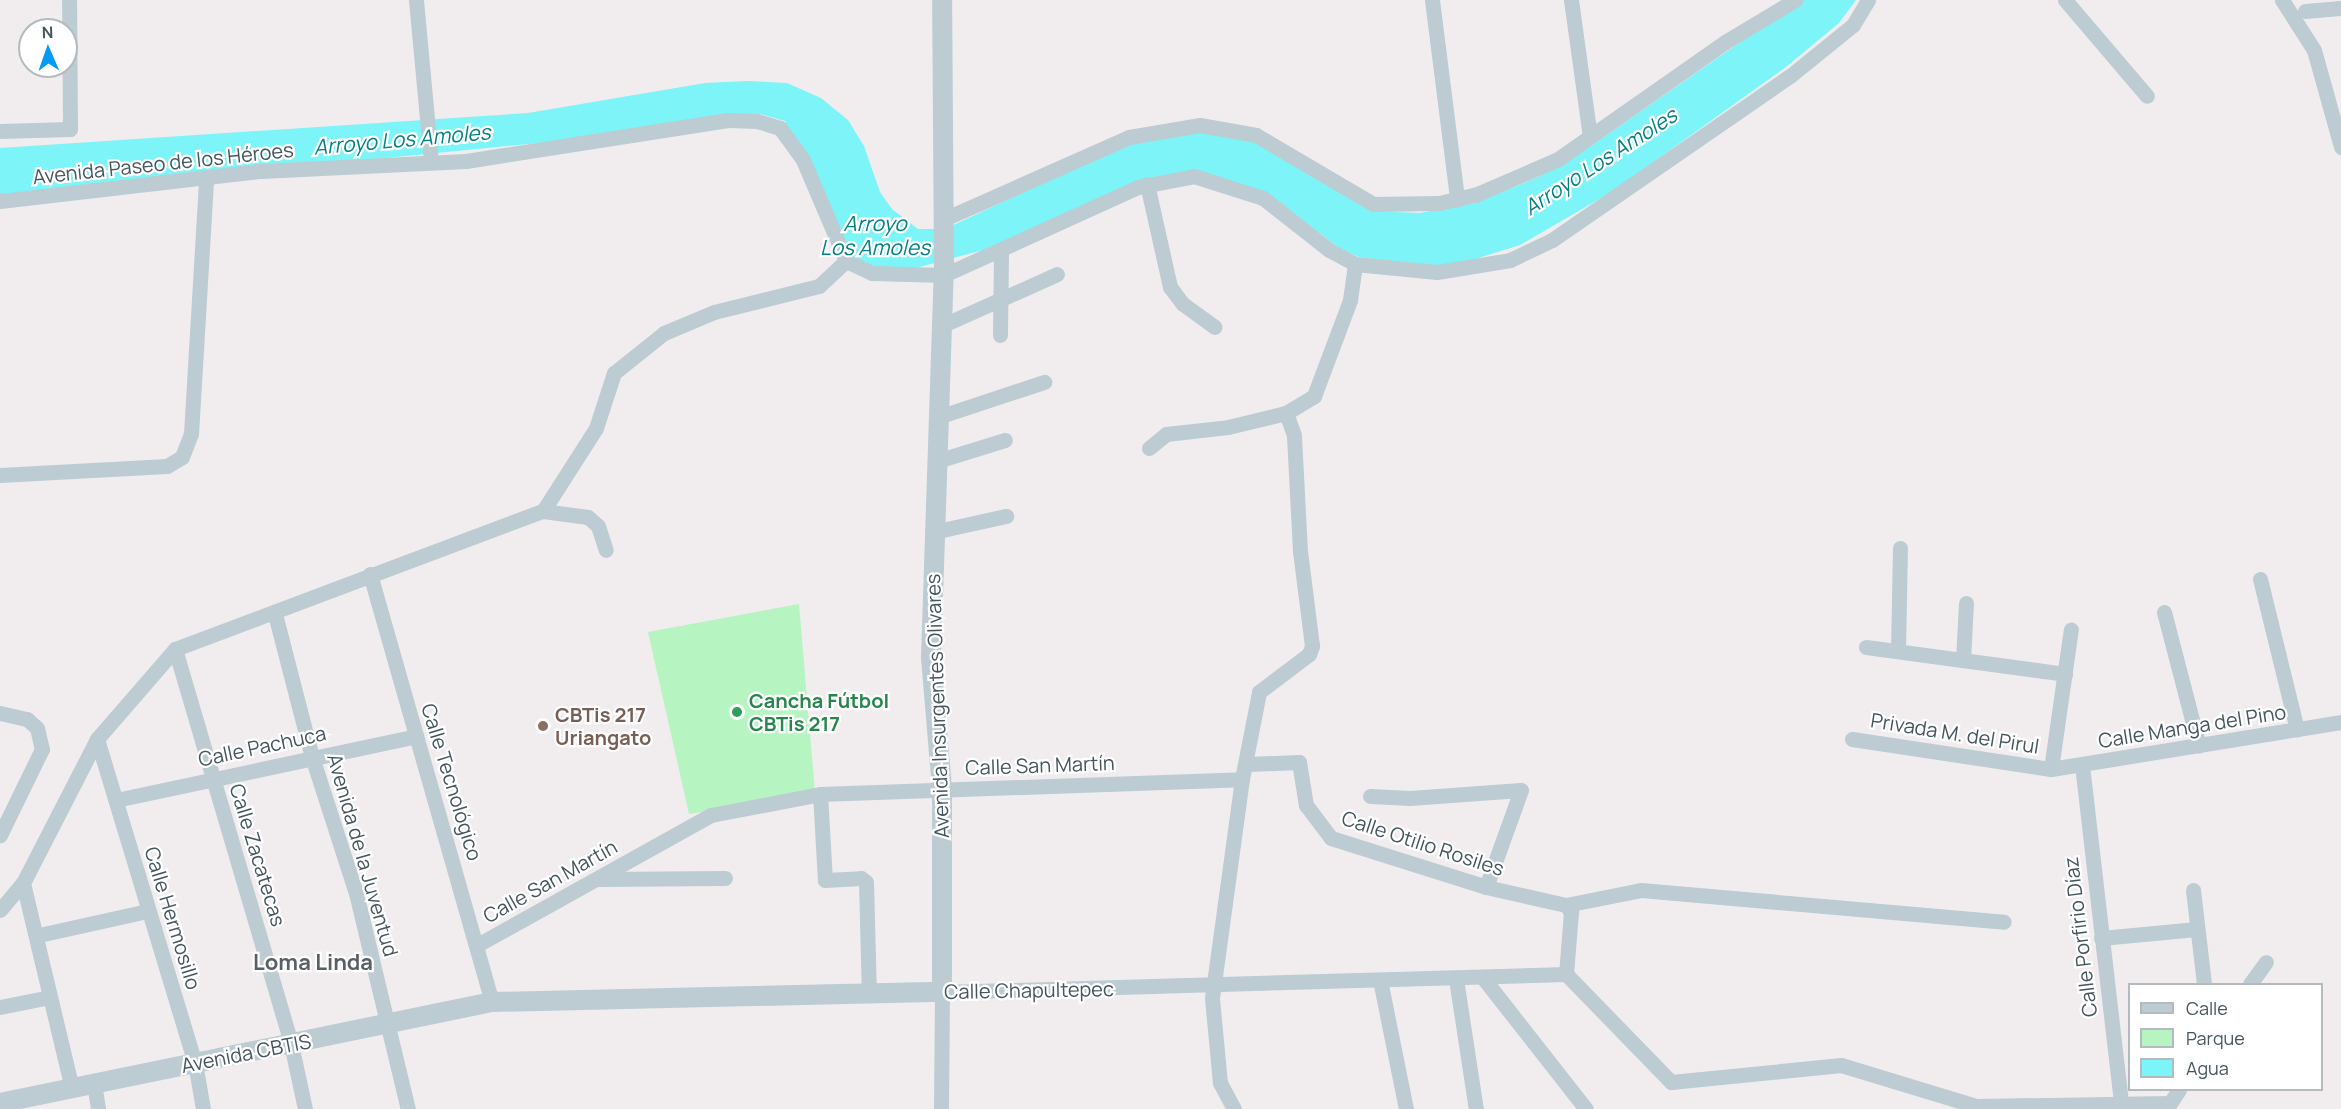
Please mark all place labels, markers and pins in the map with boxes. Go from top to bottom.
place label: Cancha Fútbol CBTis 217 [749,688,889,735]
place label: CBTis 217 Uriangato [555,702,651,749]
marker: Cancha Fútbol CBTis 217 [730,705,744,719]
marker: CBTis 217 Uriangato [536,719,550,733]

